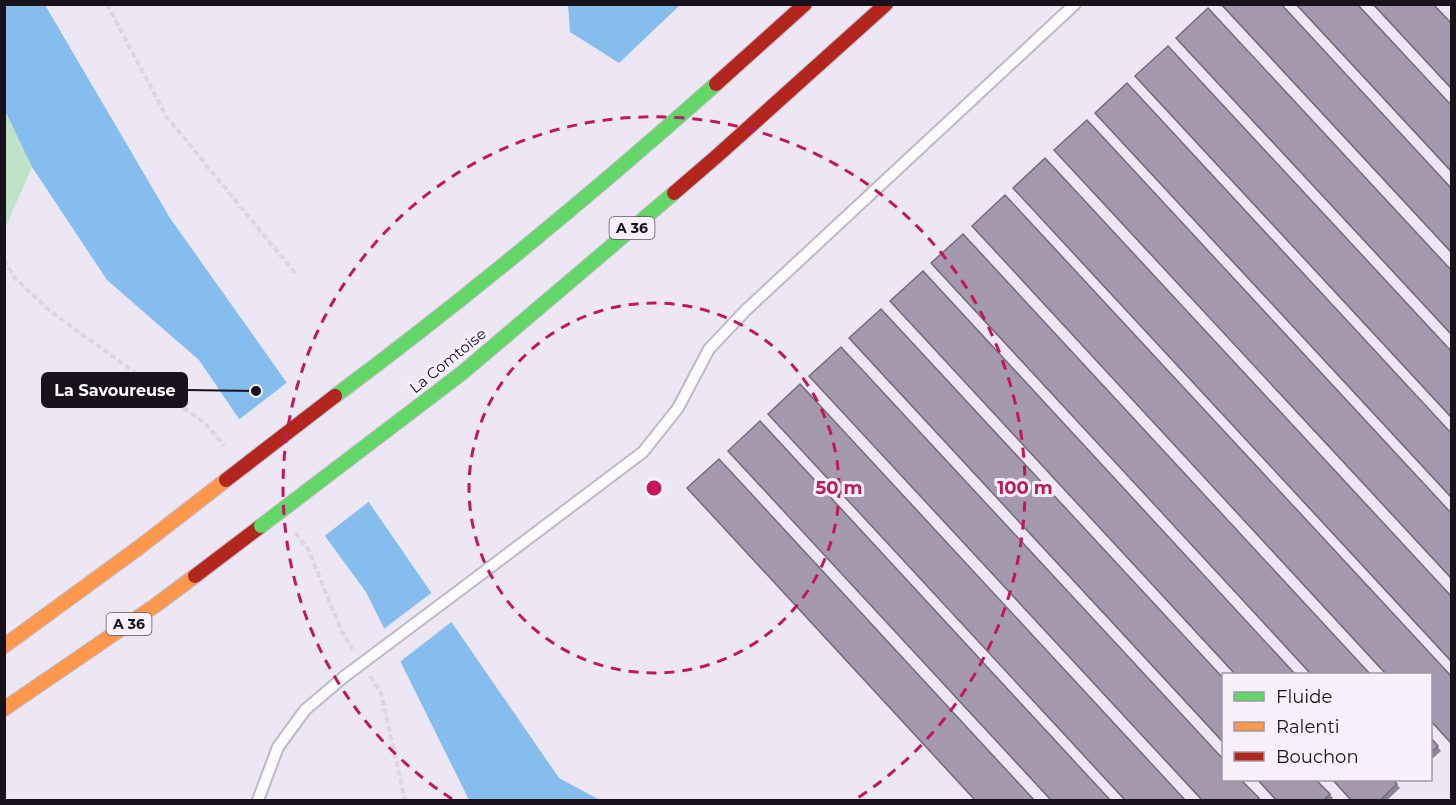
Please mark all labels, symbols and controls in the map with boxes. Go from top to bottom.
road number: A 36 [610,217,654,239]
street label: La Comtoise [406,324,490,397]
callout: La Savoureuse [42,373,187,407]
text: La Savoureuse [54,381,176,400]
text: 50 m [816,477,862,499]
text: 100 m [997,477,1053,499]
centre of rings [644,478,664,498]
road number: A 36 [106,613,152,635]
legend [1222,673,1432,781]
text: Fluide [1276,686,1332,708]
text: Ralenti [1276,716,1340,738]
text: Bouchon [1276,746,1359,768]

